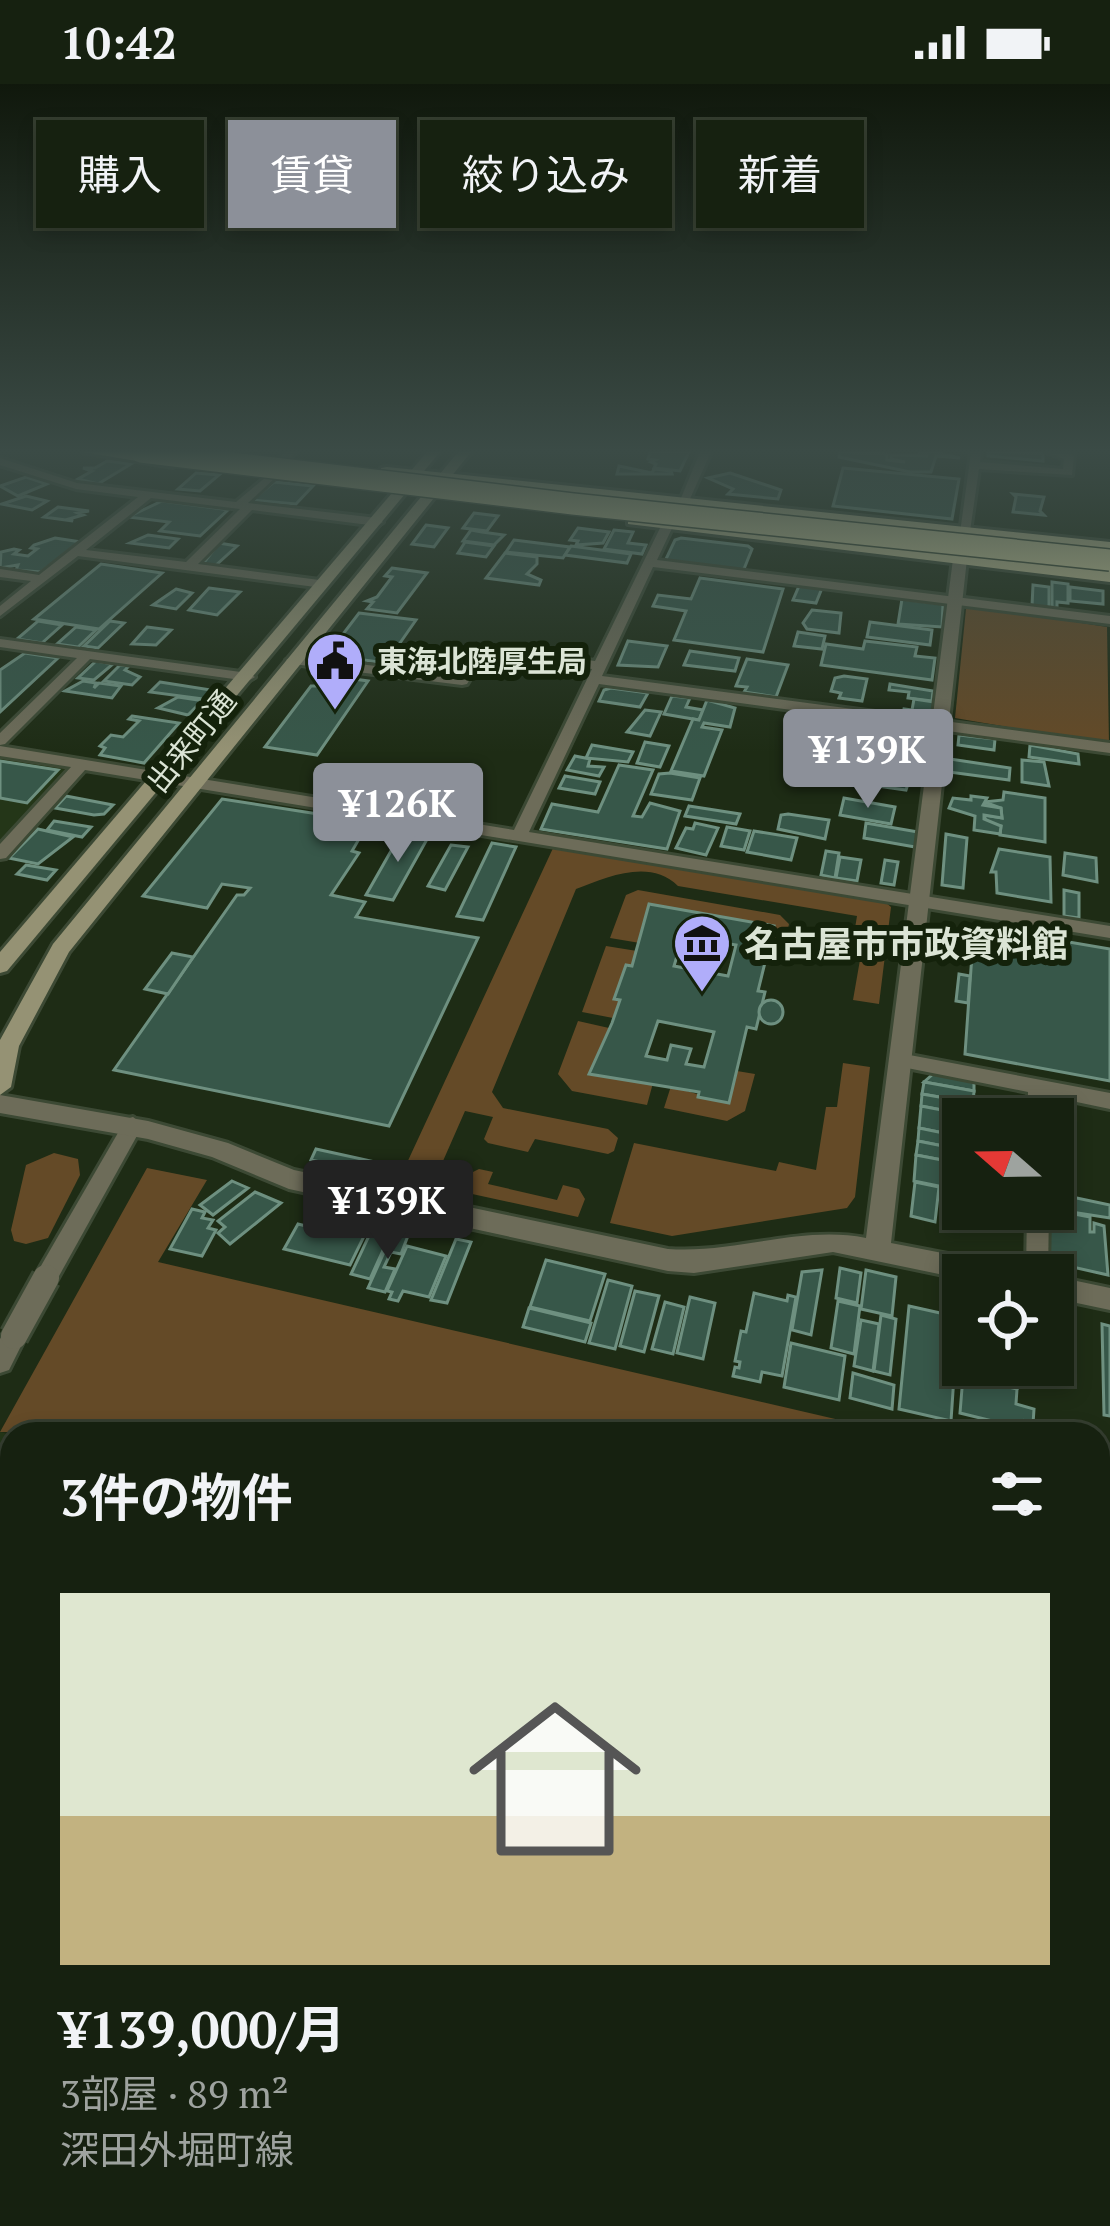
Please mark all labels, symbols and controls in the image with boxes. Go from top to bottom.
text: 10:42 [60,12,177,72]
chip: 購入 [36,120,204,228]
chip: 賃貸 [228,120,396,228]
chip: 絞り込み [420,120,672,228]
chip: 新着 [696,120,864,228]
public building icon: 東海北陸厚生局 [304,630,366,712]
place label: 東海北陸厚生局 [377,641,587,681]
street label: 出来町通 [138,682,244,800]
pin: ¥139K [784,709,952,811]
text: ¥139K [810,722,926,774]
pin: ¥126K [314,763,482,865]
text: ¥126K [340,776,456,828]
museum icon: 名古屋市市政資料館 [671,912,733,994]
place label: 名古屋市市政資料館 [744,920,1068,967]
north arrow [942,1098,1074,1230]
map controls [942,1098,1074,1386]
pin: ¥139K [304,1160,472,1262]
text: ¥139K [330,1173,446,1225]
button: locate [942,1254,1074,1386]
icon: filters [984,1461,1050,1527]
text: 3件の物件 [60,1463,293,1531]
icon: home [447,1671,663,1887]
text: ¥139,000/月 [60,1995,346,2063]
text: 3部屋 · 89 m² [60,2067,289,2119]
text: 深田外堀町線 [60,2123,294,2175]

